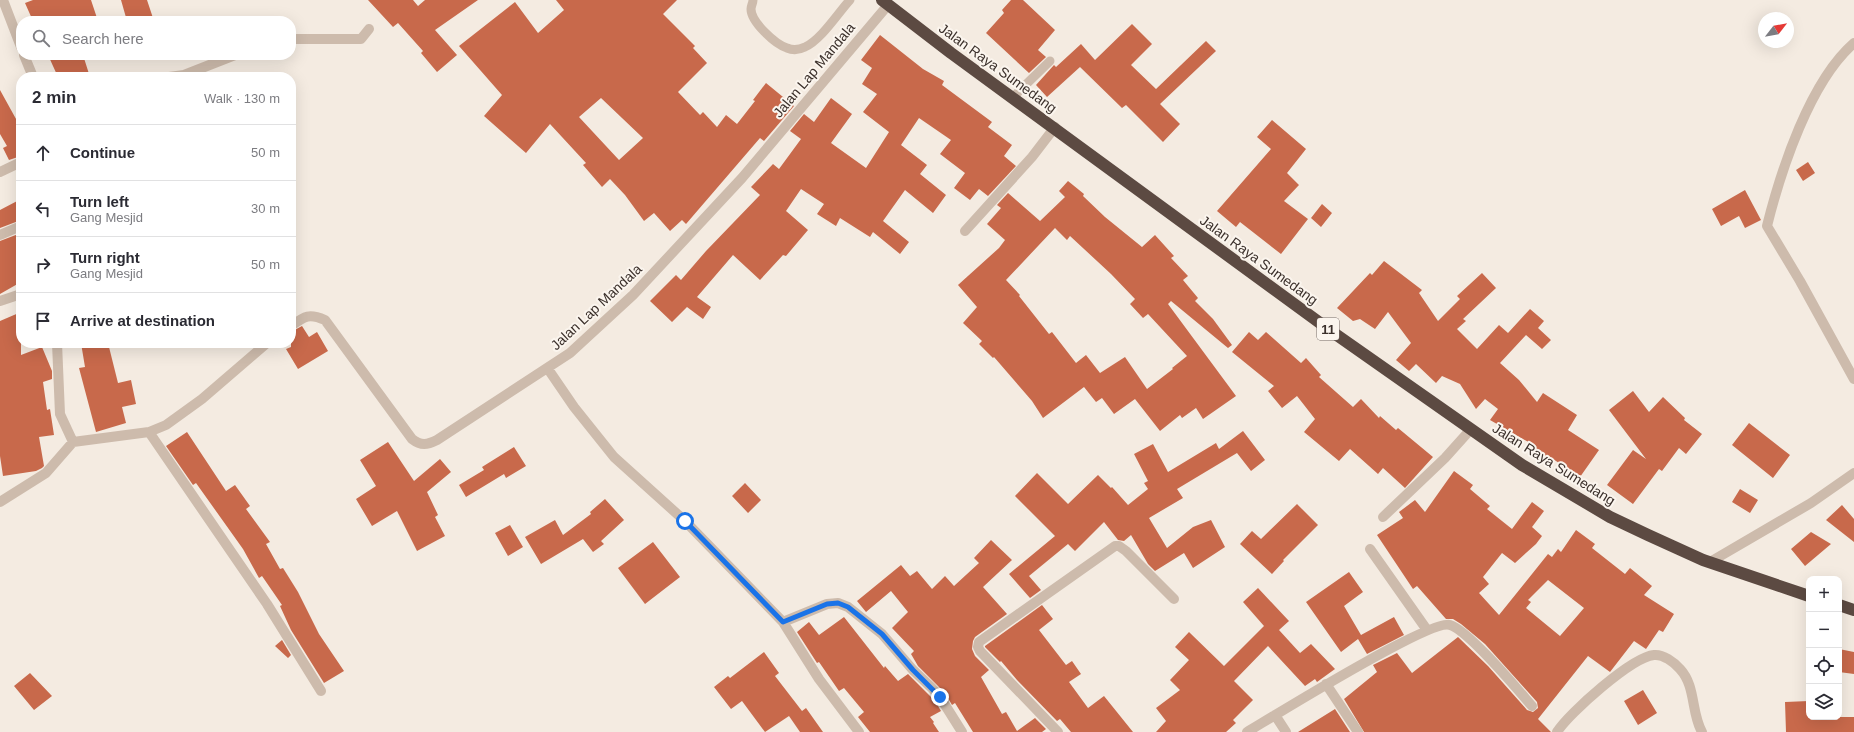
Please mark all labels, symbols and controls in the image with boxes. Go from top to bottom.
north arrow [1758,12,1794,48]
search box [16,16,296,60]
street label: Jalan Lap Mandala [770,19,858,120]
street label: Jalan Raya Sumedang [936,20,1060,116]
icon: search [30,27,52,49]
text: Search here [62,30,144,47]
text: 2 min [32,88,76,107]
text: Walk · 130 m [204,91,280,106]
icon: ahead [32,142,54,164]
text: Continue [70,144,135,161]
text: 50 m [251,145,280,160]
text: Turn left [70,193,129,210]
icon: left [32,198,54,220]
text: 30 m [251,201,280,216]
text: Gang Mesjid [70,210,143,225]
street label: Jalan Raya Sumedang [1197,212,1321,308]
text: Turn right [70,249,140,266]
icon: right [32,254,54,276]
text: 50 m [251,257,280,272]
street label: Jalan Lap Mandala [547,261,645,353]
text: Gang Mesjid [70,266,143,281]
icon: arrive [32,310,54,332]
text: Arrive at destination [70,312,215,329]
road number: 11 [1317,318,1339,340]
street label: Jalan Raya Sumedang [1490,420,1618,508]
route start [676,512,694,530]
map controls [1806,576,1842,720]
button: + [1806,576,1842,612]
button: − [1806,612,1842,648]
button: locate [1806,648,1842,684]
button: layers [1806,684,1842,720]
route end [931,688,949,706]

